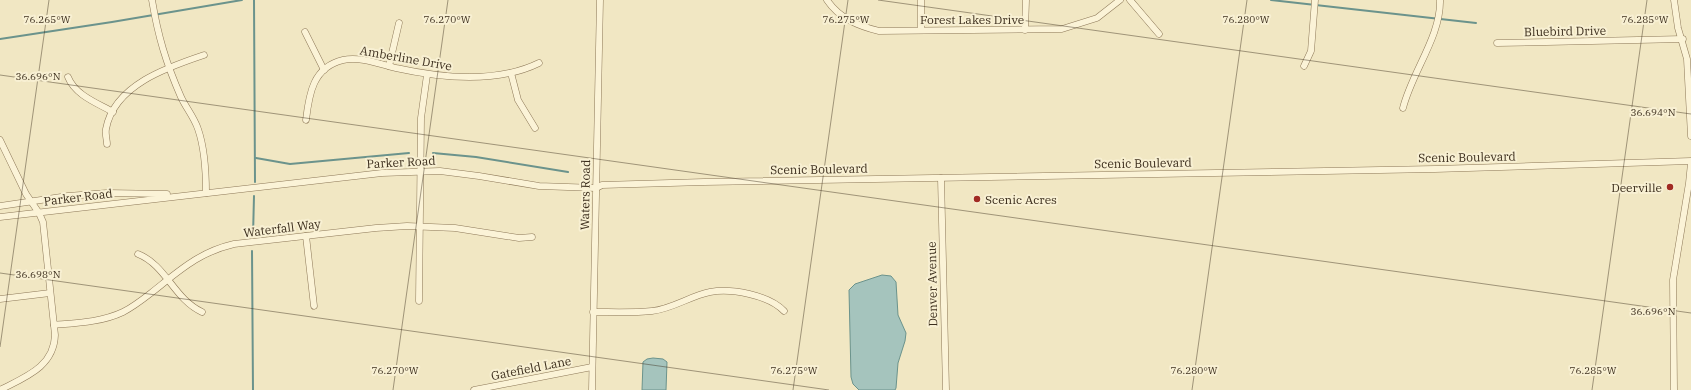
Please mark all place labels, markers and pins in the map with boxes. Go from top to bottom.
place label: Deerville [1611,180,1662,195]
marker: Deerville [1665,182,1675,192]
place label: Scenic Acres [985,192,1057,207]
marker: Scenic Acres [972,194,982,204]

